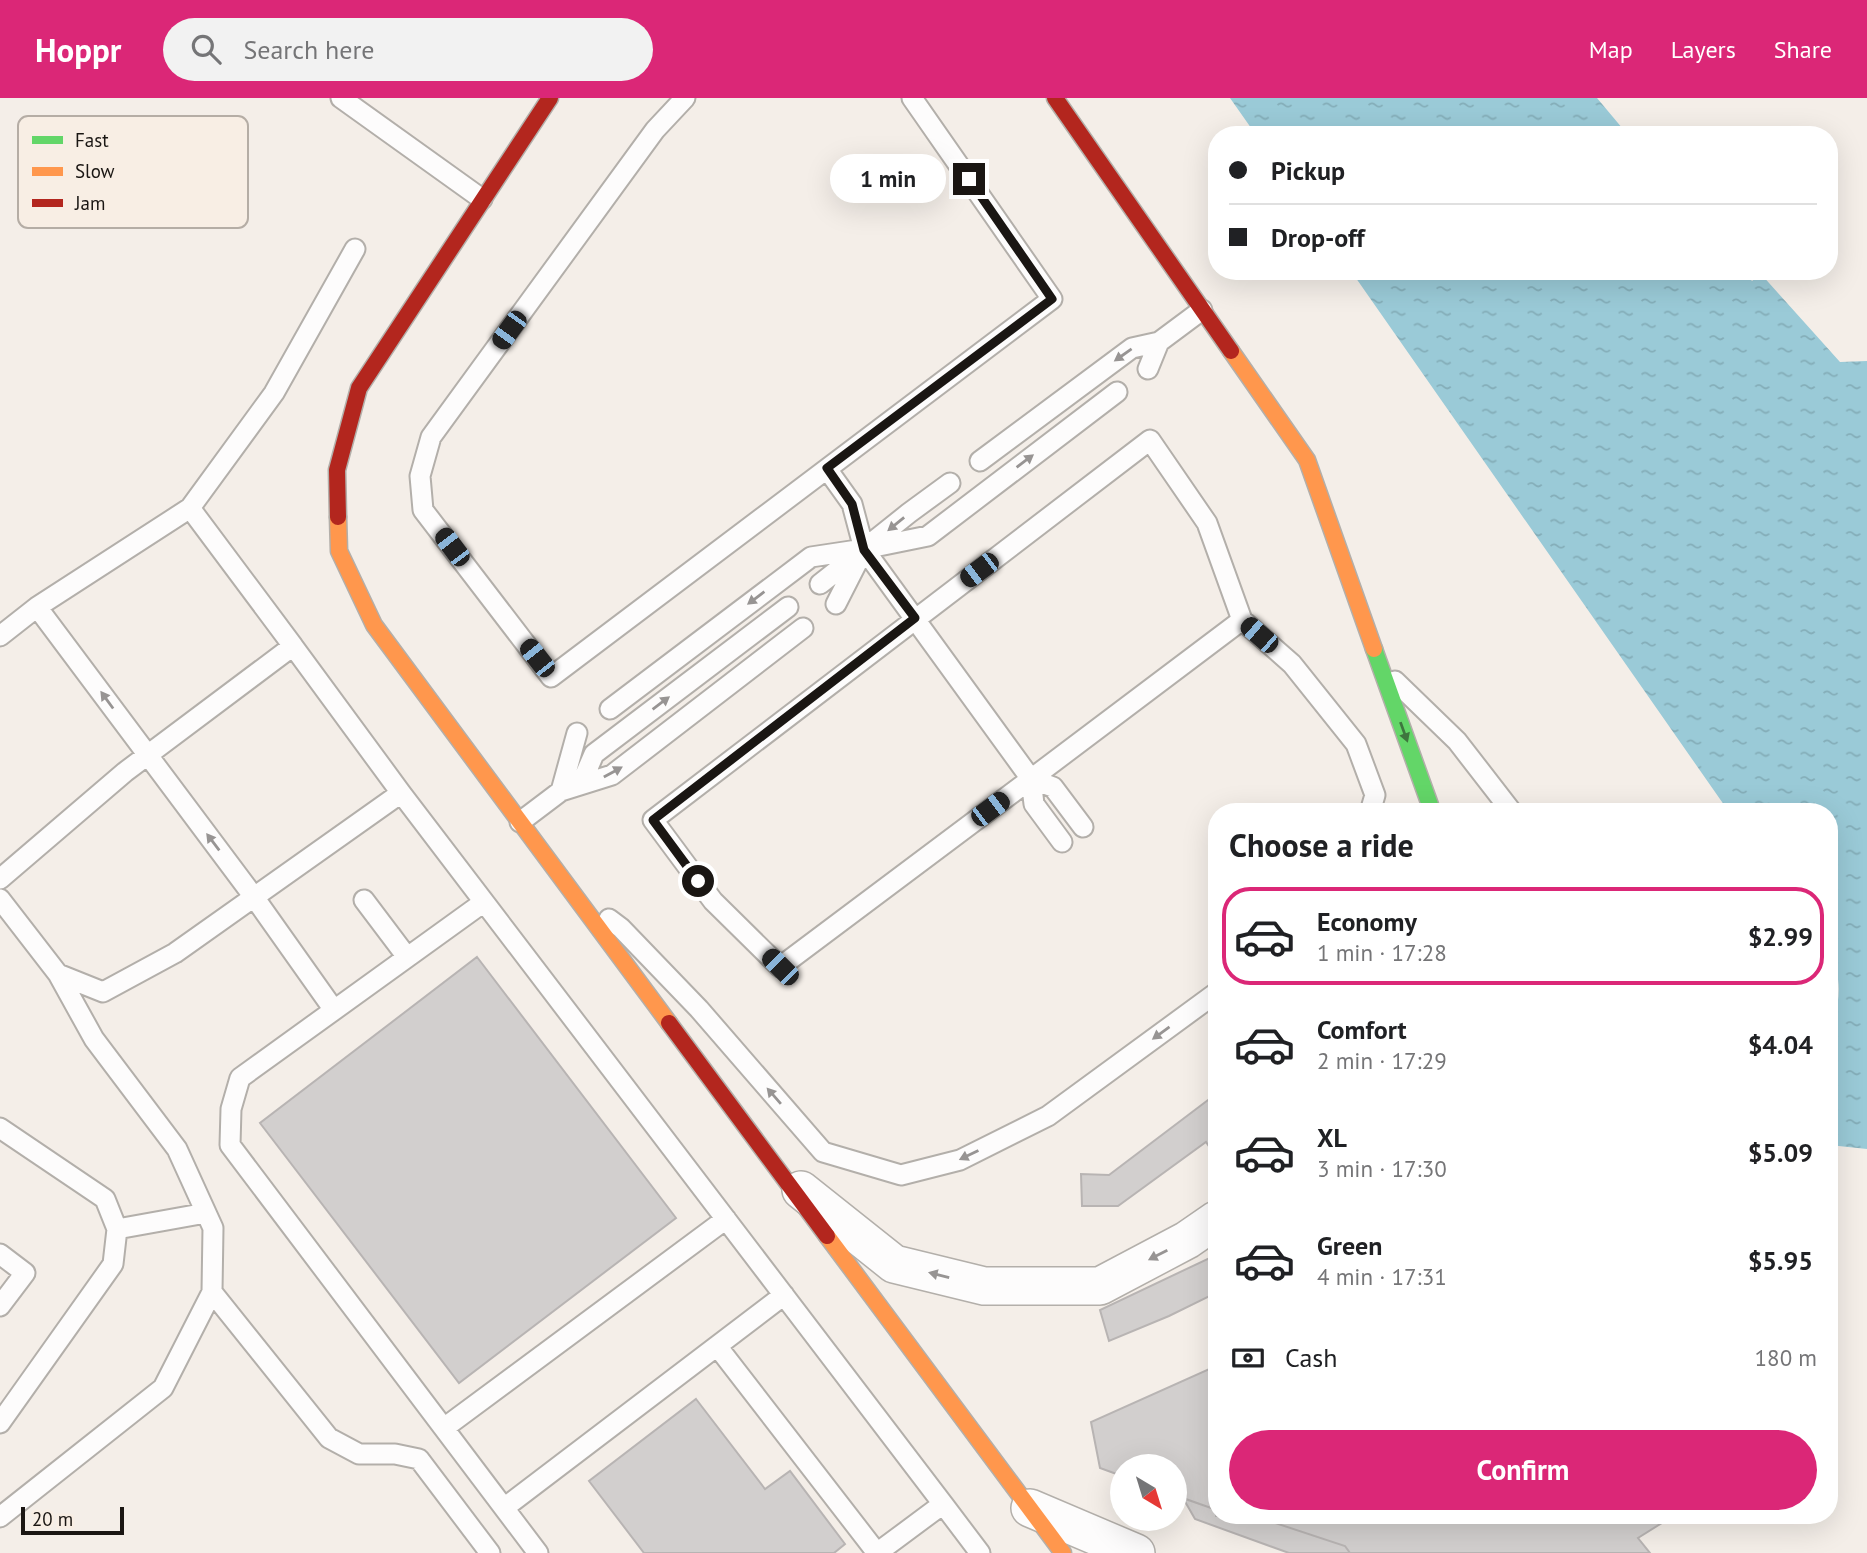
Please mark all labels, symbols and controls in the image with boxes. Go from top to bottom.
search box [163,18,653,81]
text: Hoppr [35,28,121,71]
icon: search [187,30,225,68]
text: Search here [243,33,375,66]
text: Map [1589,34,1633,65]
text: Layers [1671,34,1736,65]
text: Share [1774,34,1832,65]
legend [18,116,248,228]
text: Fast [75,128,109,152]
callout: 1 min [829,154,944,204]
text: Pickup [1271,154,1345,187]
text: Slow [75,159,115,183]
route end [953,163,985,195]
text: 1 min [860,164,916,193]
text: Jam [74,191,105,215]
text: Drop-off [1271,221,1365,254]
car [489,307,530,353]
one-way arrow [1114,348,1132,362]
one-way arrow [1016,454,1034,469]
one-way arrow [887,516,904,531]
car [431,524,474,570]
car [956,549,1003,591]
one-way arrow [747,591,765,605]
car [1237,613,1282,657]
car [516,635,559,681]
one-way arrow [100,691,114,709]
one-way arrow [652,695,670,710]
one-way arrow [1399,722,1410,743]
one-way arrow [604,766,623,778]
car [967,788,1014,830]
text: Choose a ride [1229,824,1414,866]
one-way arrow [206,833,220,852]
route start [682,865,714,897]
icon: car [1233,905,1296,968]
text: Economy [1317,905,1417,938]
text: $2.99 [1748,920,1813,953]
text: 1 min · 17:28 [1317,938,1447,967]
car [758,945,803,989]
icon: car [1233,1013,1296,1076]
text: Comfort [1317,1013,1407,1046]
one-way arrow [1152,1026,1170,1040]
text: $4.04 [1748,1028,1813,1061]
text: 2 min · 17:29 [1317,1046,1447,1075]
one-way arrow [767,1087,782,1104]
icon: car [1233,1121,1296,1184]
text: XL [1317,1121,1347,1154]
text: $5.09 [1748,1136,1813,1169]
one-way arrow [959,1150,980,1161]
text: 3 min · 17:30 [1317,1154,1447,1183]
icon: car [1233,1229,1296,1292]
text: Green [1317,1229,1382,1262]
text: $5.95 [1748,1244,1813,1277]
one-way arrow [1148,1250,1168,1261]
text: 4 min · 17:31 [1317,1262,1447,1291]
one-way arrow [928,1269,950,1280]
icon: cash [1229,1339,1267,1377]
text: Cash [1285,1341,1337,1374]
text: 180 m [1755,1343,1817,1372]
button: Confirm [1229,1430,1817,1510]
north arrow [1110,1454,1186,1531]
map controls [1110,1454,1187,1531]
scale bar [21,1504,124,1536]
text: 20 m [32,1507,73,1531]

